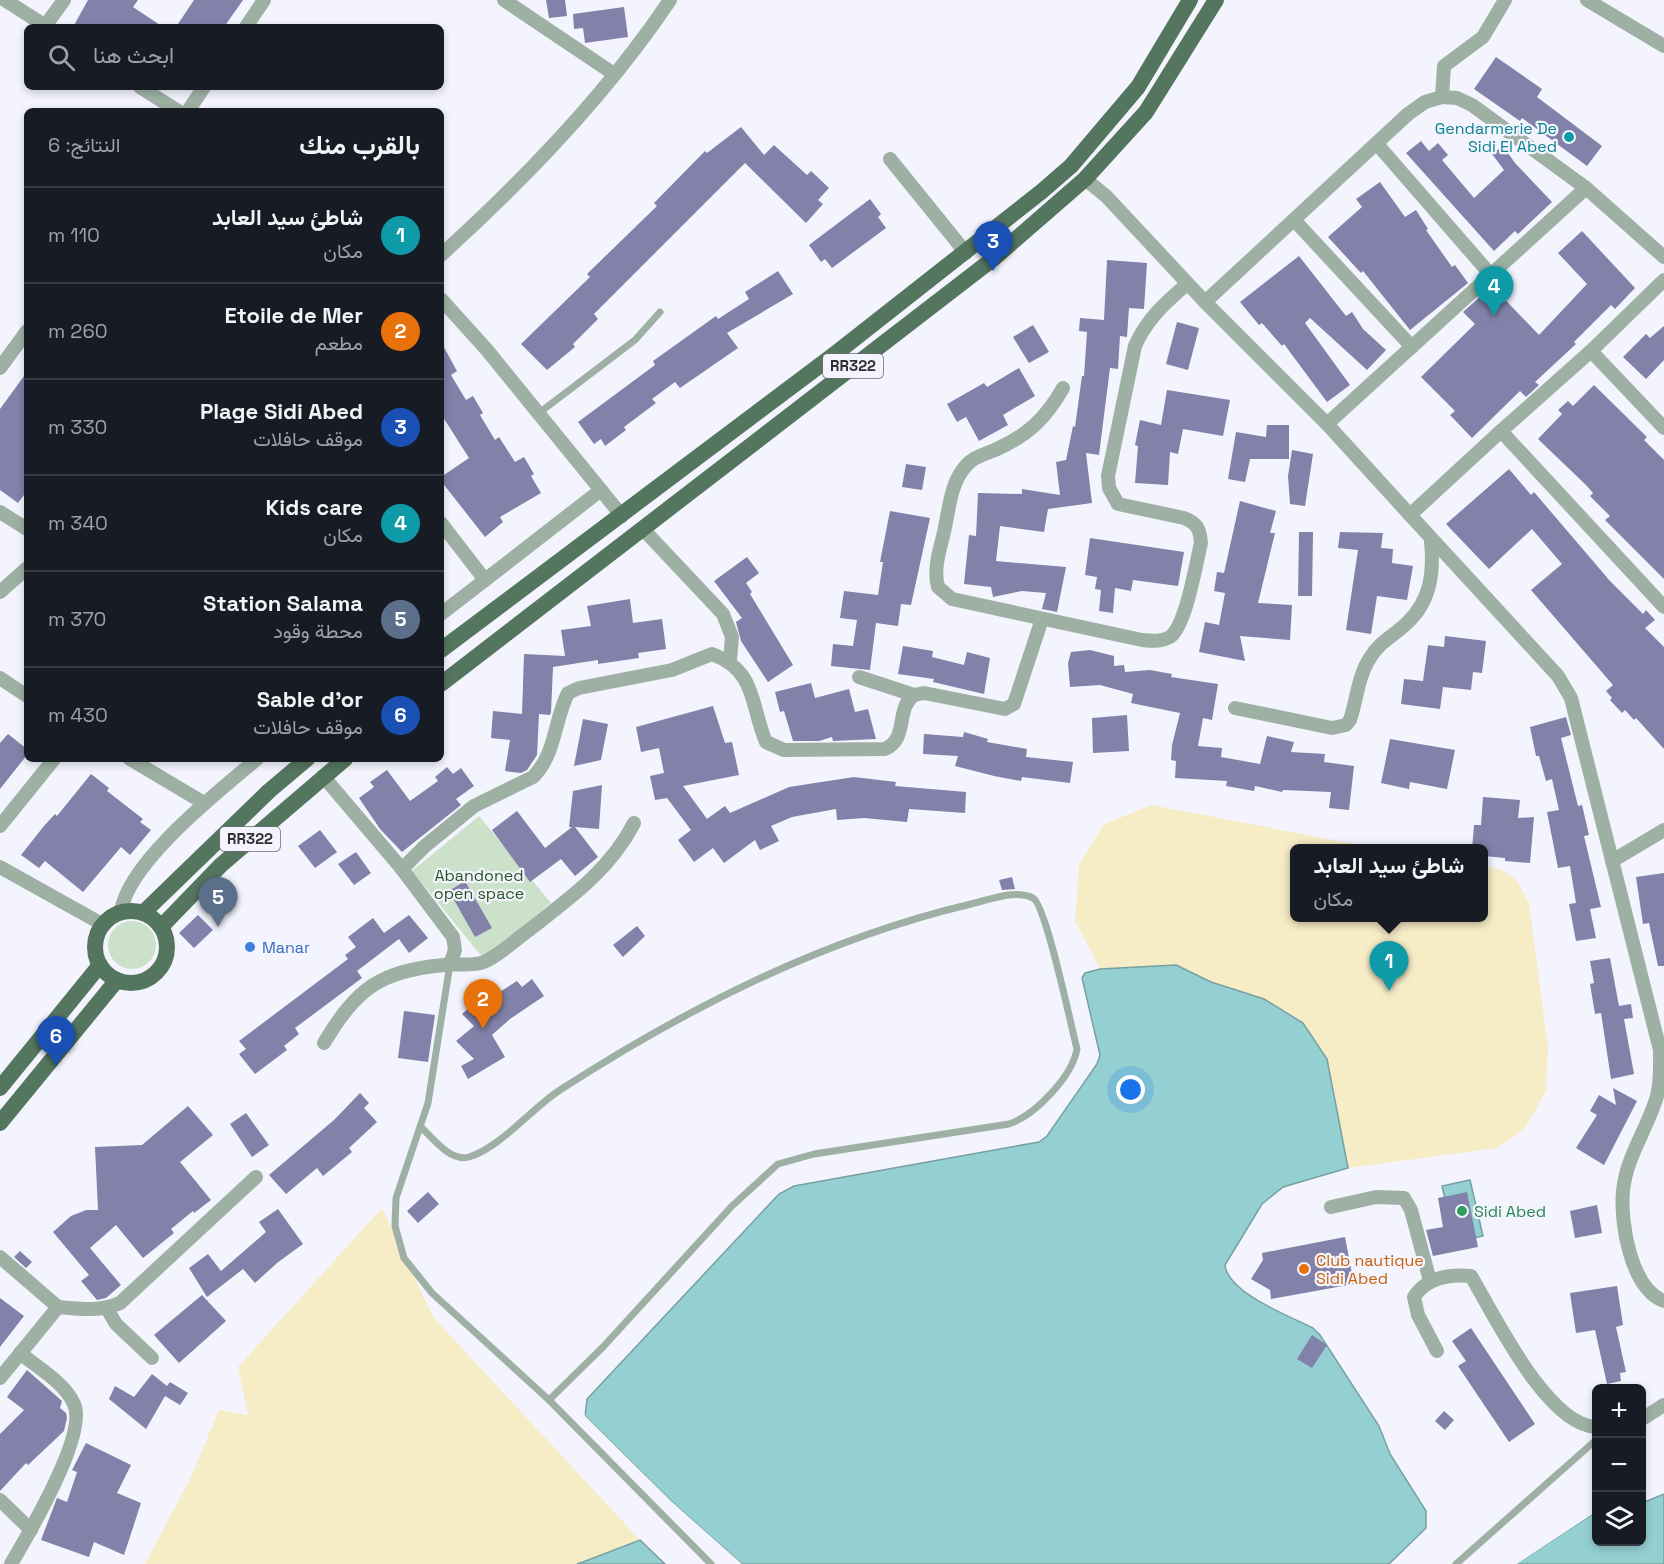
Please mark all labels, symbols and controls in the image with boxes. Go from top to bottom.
search box [24,24,444,90]
icon: search [45,41,78,74]
text: ابحث هنا [93,41,174,69]
place label: Gendarmerie De Sidi El Abed [1435,118,1557,157]
text: بالقرب منك [299,128,420,162]
marker: Gendarmerie De Sidi El Abed [1562,130,1576,144]
text: النتائج: 6 [48,132,120,158]
text: شاطئ سيد العابد [212,203,363,231]
text: 110 m [48,222,100,248]
text: 1 [396,222,405,248]
pin: 3 [974,222,1012,271]
text: مكان [323,238,363,264]
pin: 4 [1474,266,1514,316]
text: Etoile de Mer [225,301,363,329]
text: 260 m [48,318,107,344]
text: 2 [395,318,406,344]
text: مطعم [315,330,363,356]
road number: RR322 [823,354,883,378]
text: Plage Sidi Abed [200,397,363,425]
text: 330 m [48,414,107,440]
text: 3 [394,414,407,440]
text: موقف حافلات [253,426,363,452]
text: Kids care [266,493,363,521]
text: 340 m [48,510,108,536]
text: 4 [394,510,407,536]
text: مكان [323,522,363,548]
text: Station Salama [203,589,363,617]
text: 370 m [48,606,106,632]
text: 5 [395,606,407,632]
text: محطة وقود [273,618,363,644]
text: Sable d'or [257,685,363,713]
text: 430 m [48,702,108,728]
text: 6 [394,702,407,728]
text: موقف حافلات [253,714,363,740]
road number: RR322 [220,827,280,851]
popup [1290,844,1488,922]
text: شاطئ سيد العابد [1314,851,1464,879]
park label: Abandoned open space [434,865,524,904]
pin: 5 [198,878,238,927]
text: مكان [1314,886,1353,912]
place label: Manar [262,937,310,958]
marker: Manar [243,940,257,954]
pin: 1 [1370,942,1408,991]
pin: 2 [464,980,502,1029]
pin: 6 [36,1016,76,1066]
your location [1116,1075,1145,1104]
place label: Sidi Abed [1474,1201,1546,1222]
marker: Sidi Abed [1455,1204,1469,1218]
place label: Club nautique Sidi Abed [1316,1250,1424,1289]
marker: Club nautique Sidi Abed [1297,1262,1311,1276]
map controls [1592,1384,1646,1546]
button: + [1592,1384,1646,1438]
button: − [1592,1438,1646,1492]
button: layers [1592,1492,1646,1546]

